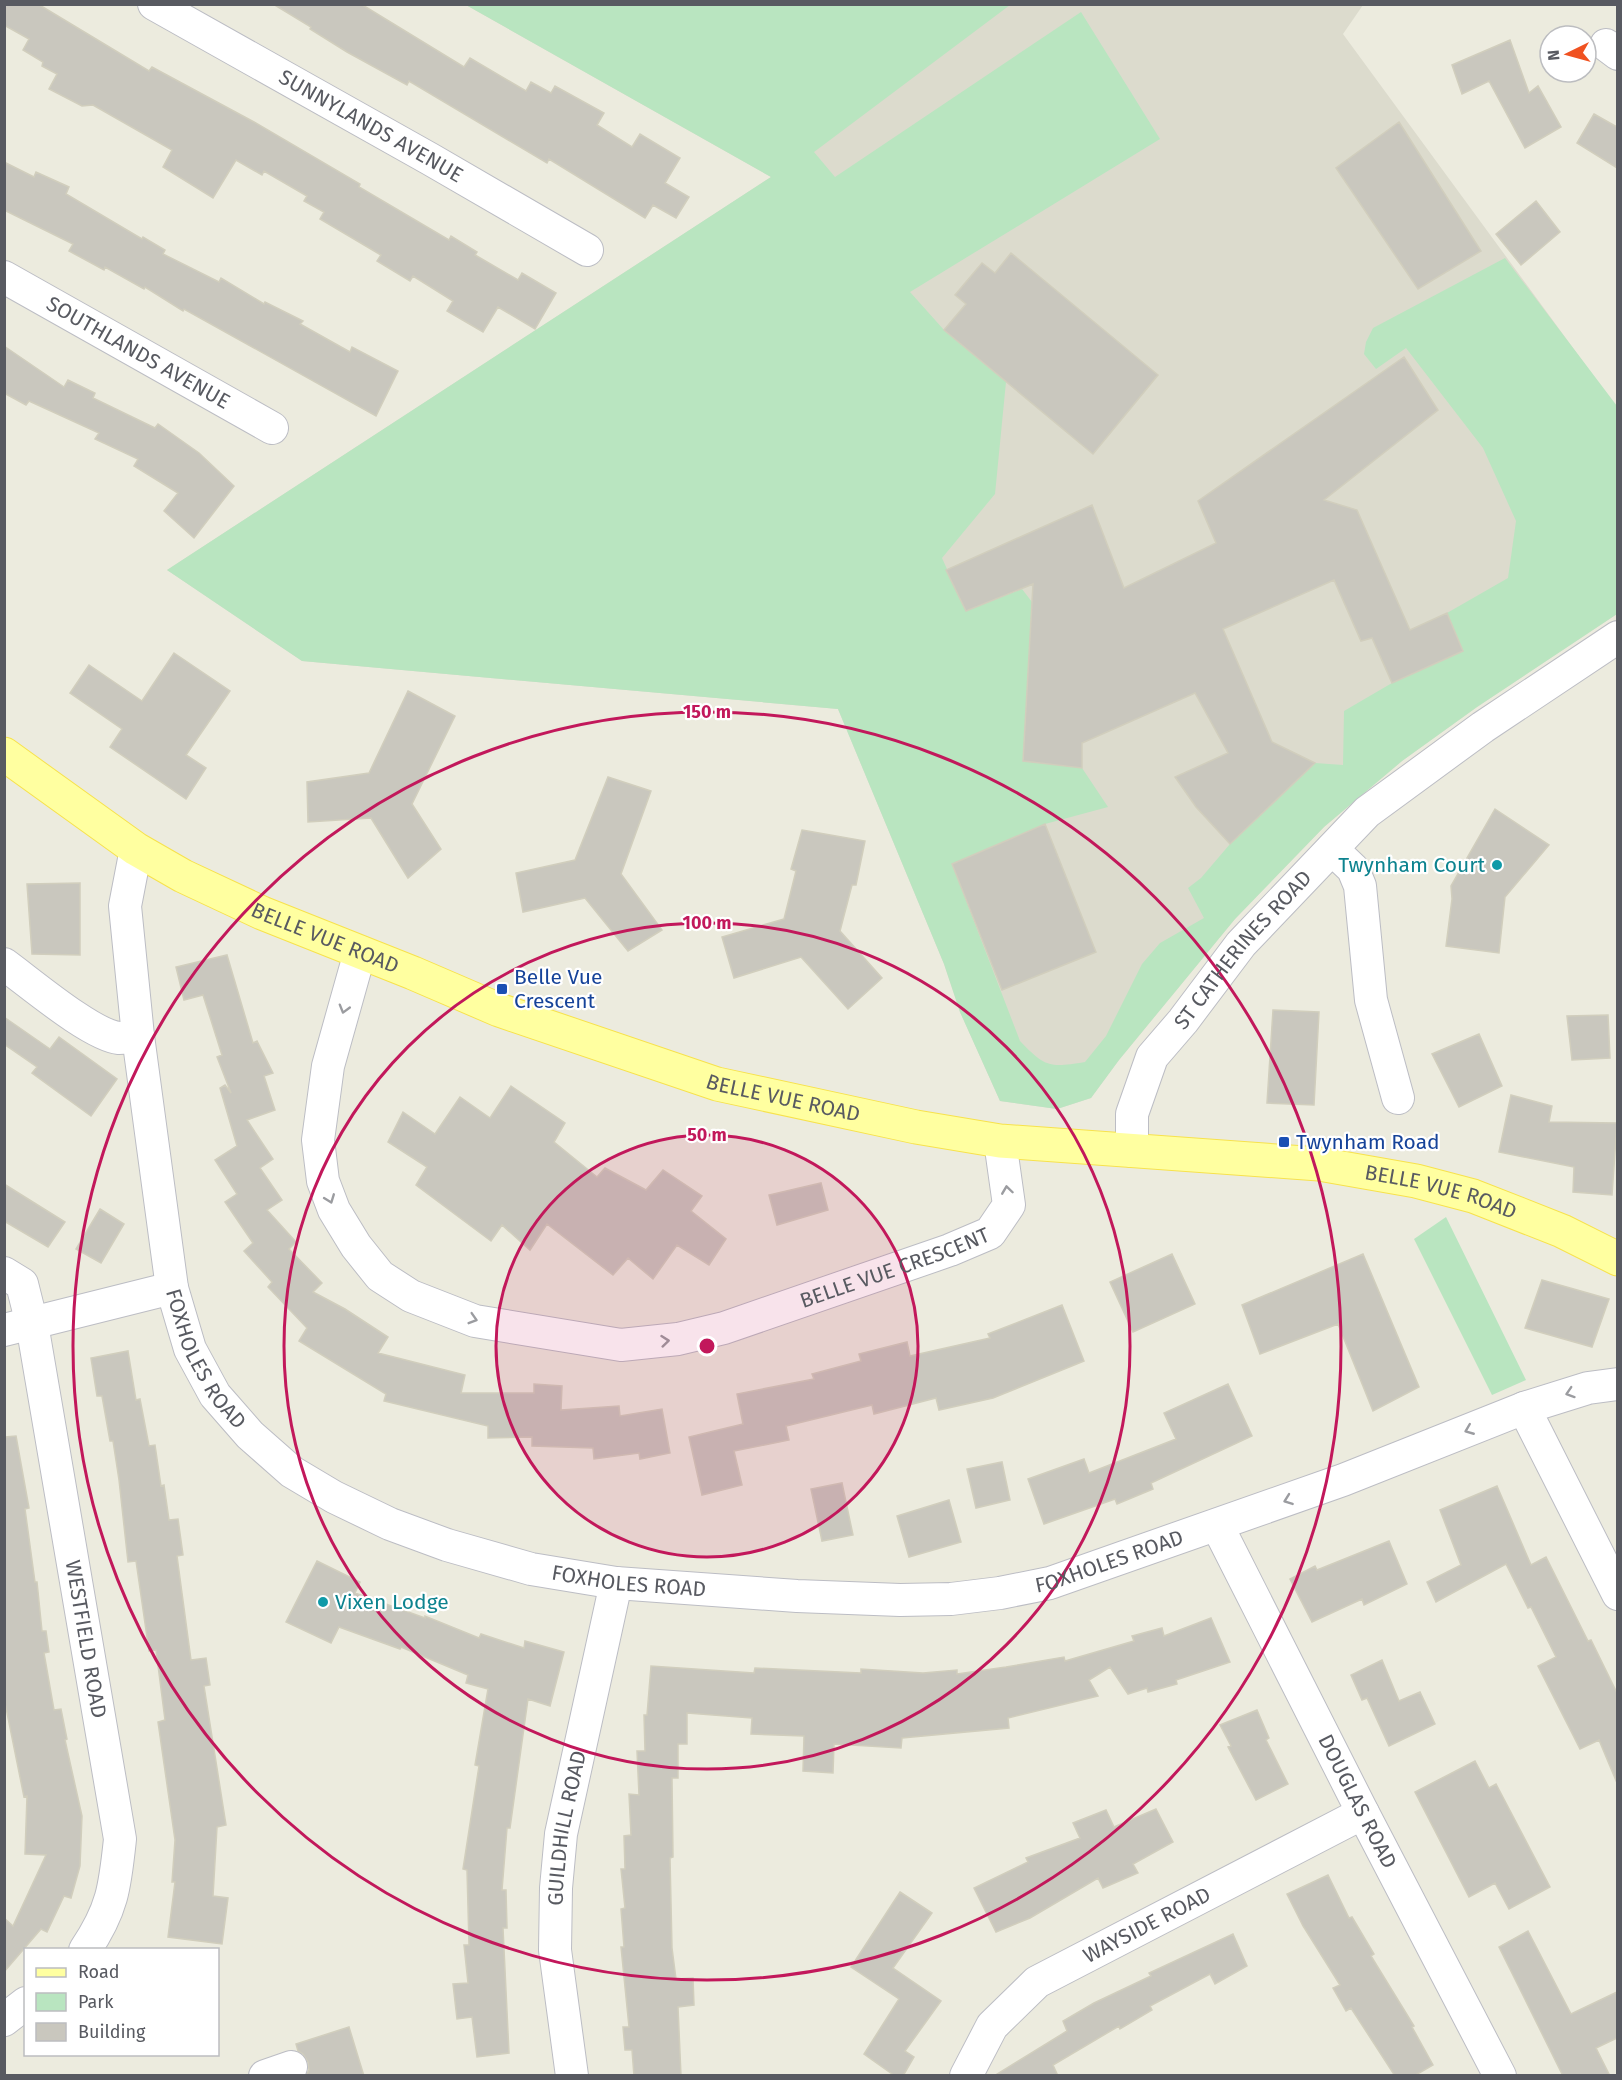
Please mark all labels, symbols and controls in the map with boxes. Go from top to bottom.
north arrow [1538,24,1598,84]
text: N [1544,49,1563,61]
street label: SUNNYLANDS AVENUE [274,64,468,188]
street label: SOUTHLANDS AVENUE [42,291,235,415]
text: 150 m [683,701,731,723]
place label: Twynham Court [1338,852,1485,878]
marker: Twynham Court [1490,858,1504,872]
street label: ST CATHERINES ROAD [1169,865,1317,1035]
street label: BELLE VUE ROAD [247,897,403,979]
text: 100 m [683,912,731,934]
place label: Belle Vue Crescent [514,964,602,1014]
marker: Belle Vue Crescent [495,982,509,996]
one-way arrow [339,1003,351,1014]
street label: BELLE VUE ROAD [703,1068,862,1128]
text: 50 m [687,1124,727,1146]
place label: Twynham Road [1296,1129,1440,1155]
marker: Twynham Road [1277,1135,1291,1149]
street label: BELLE VUE ROAD [1363,1159,1521,1225]
one-way arrow [1001,1185,1013,1194]
one-way arrow [323,1193,335,1204]
street label: BELLE VUE CRESCENT [796,1222,993,1314]
street label: FOXHOLES ROAD [160,1286,252,1434]
one-way arrow [467,1312,478,1324]
one-way arrow [661,1335,670,1347]
centre of rings [697,1336,717,1356]
one-way arrow [1565,1386,1576,1398]
one-way arrow [1465,1422,1475,1435]
one-way arrow [1283,1493,1294,1506]
street label: FOXHOLES ROAD [1033,1524,1187,1599]
street label: WESTFIELD ROAD [60,1558,112,1720]
street label: FOXHOLES ROAD [550,1560,707,1602]
place label: Vixen Lodge [335,1589,449,1615]
marker: Vixen Lodge [316,1595,330,1609]
street label: DOUGLAS ROAD [1312,1730,1403,1873]
street label: GUILDHILL ROAD [543,1748,592,1906]
street label: WAYSIDE ROAD [1079,1881,1215,1969]
legend [24,1948,219,2056]
text: Road [78,1961,120,1983]
text: Park [78,1991,114,2013]
text: Building [78,2021,146,2043]

